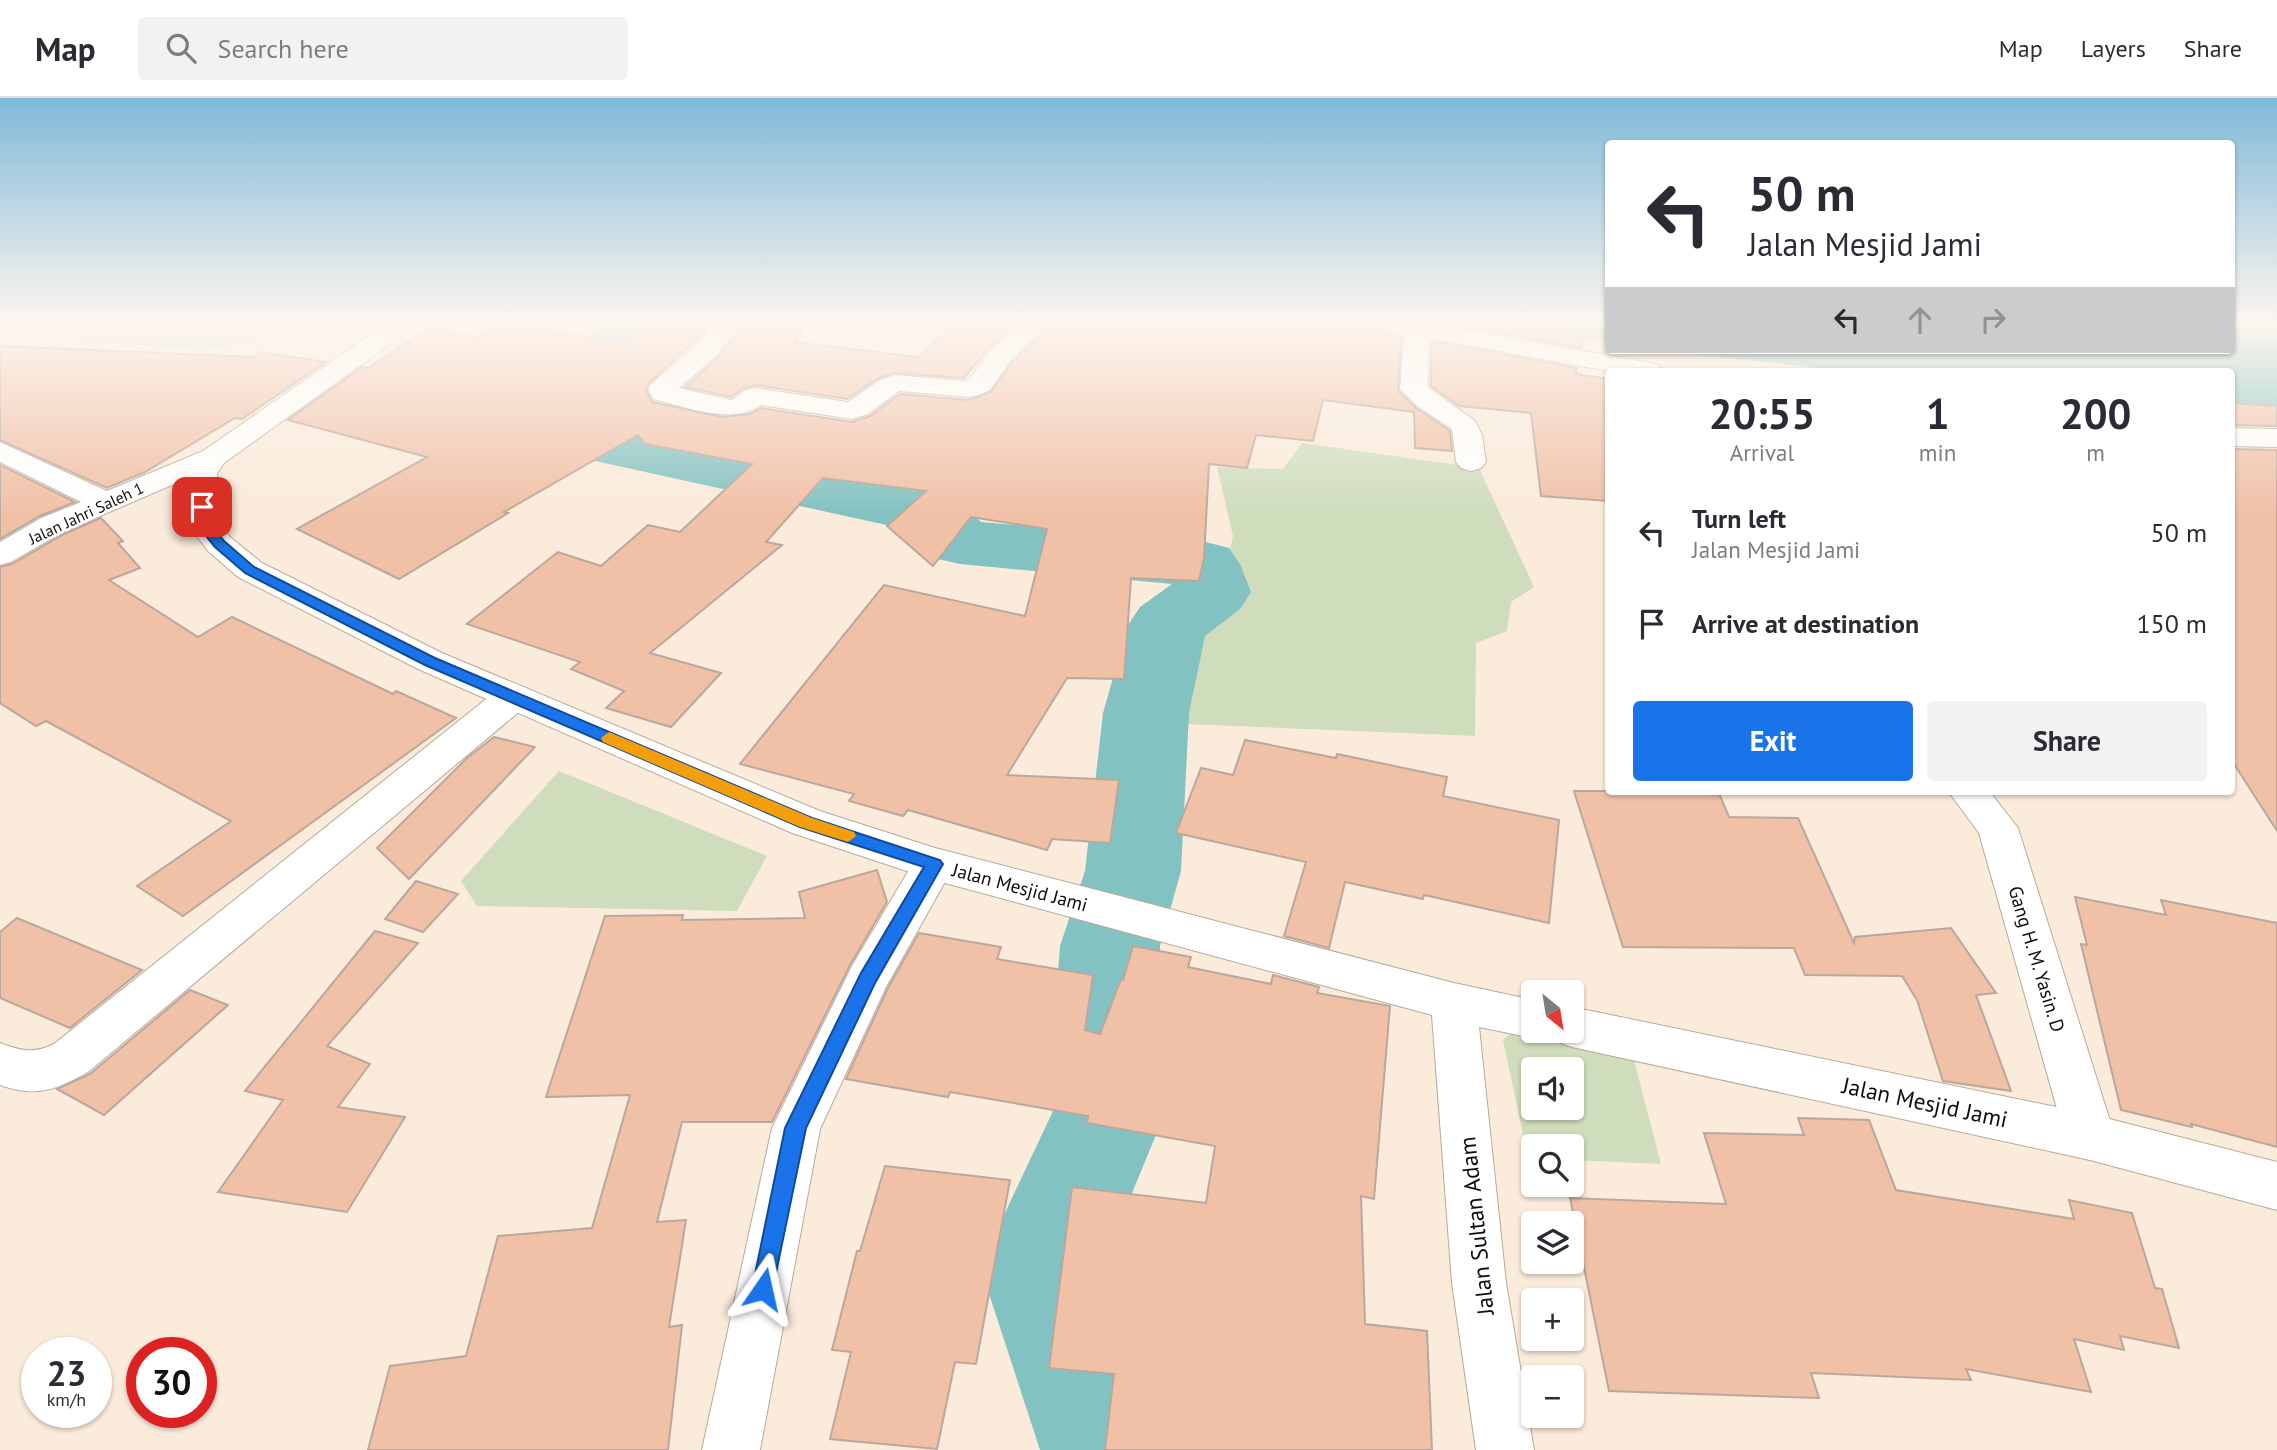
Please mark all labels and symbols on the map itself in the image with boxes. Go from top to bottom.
pin [172,477,232,537]
street label: Jalan Jahri Saleh 1 [24,478,147,549]
street label: Jalan Mesjid Jami [949,857,1090,917]
street label: Gang H. M. Yasin. D [2003,883,2071,1035]
north arrow [1521,980,1584,1043]
street label: Jalan Mesjid Jami [1839,1070,2010,1134]
street label: Jalan Sultan Adam [1452,1135,1500,1318]
position arrow [726,1252,800,1326]
speed limit sign: 30 [126,1337,217,1428]

